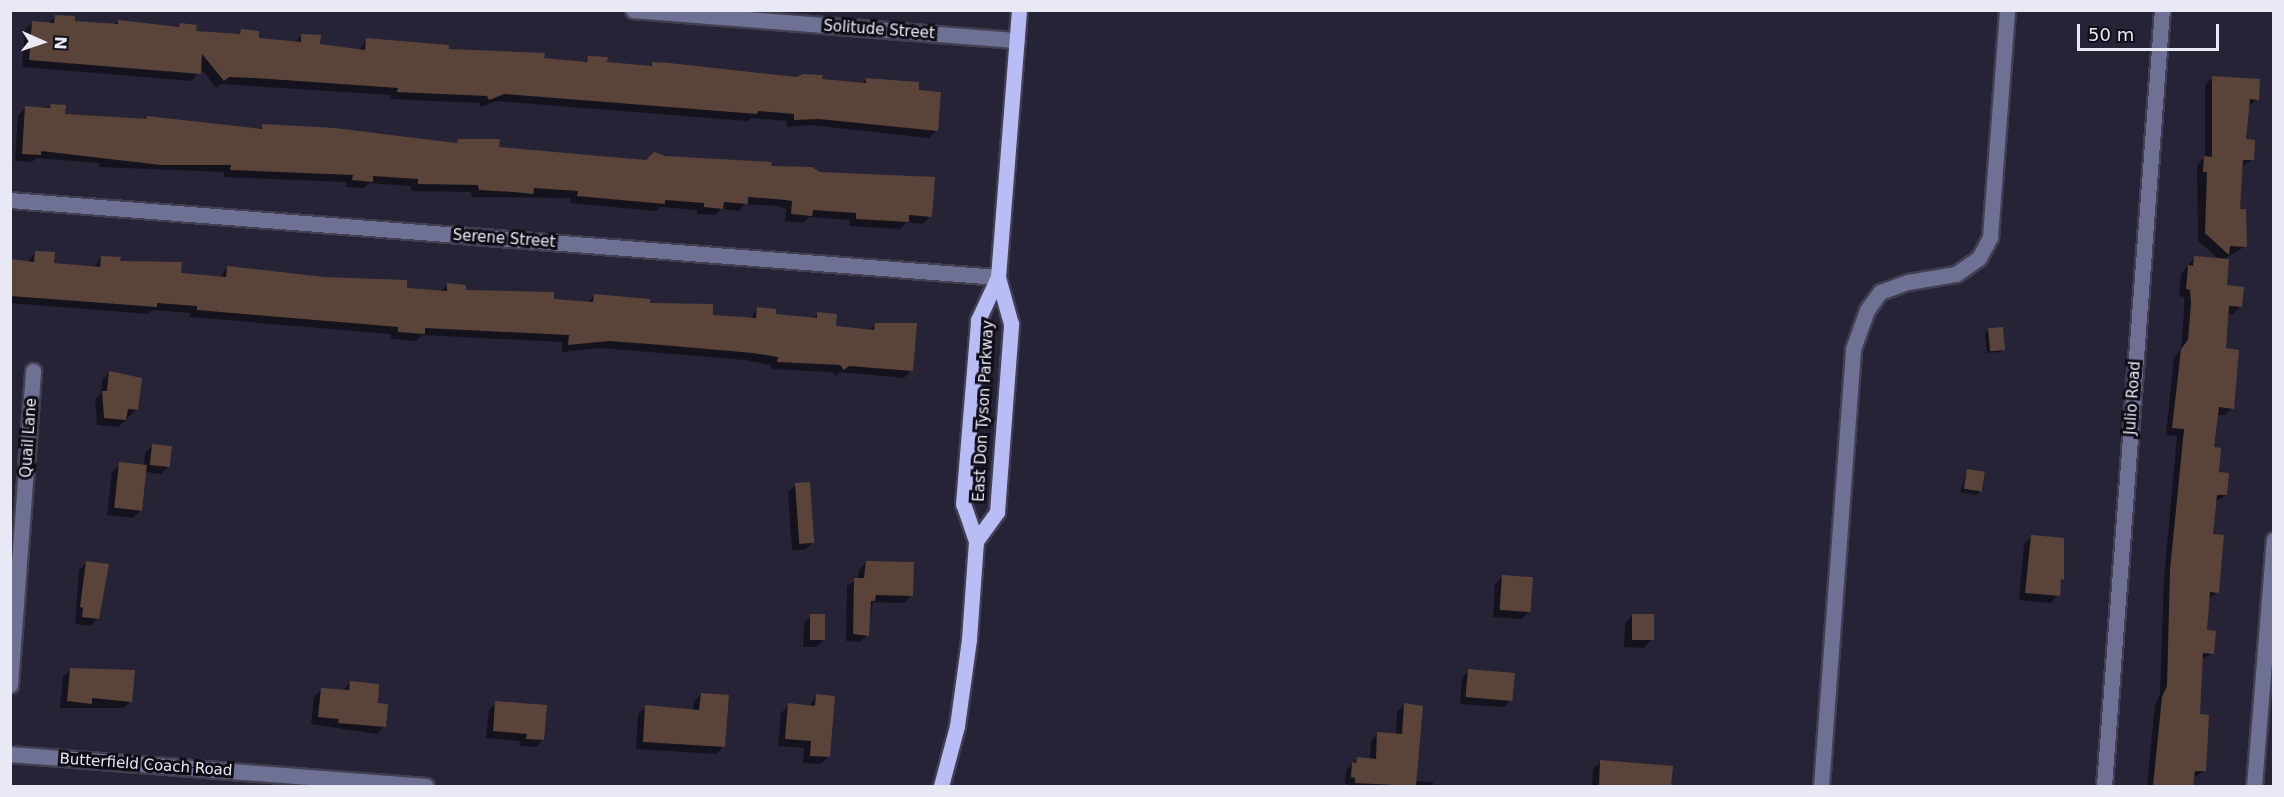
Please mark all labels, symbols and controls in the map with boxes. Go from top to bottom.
north arrow [12,12,72,72]
scale bar [2080,12,2222,50]
street label: Solitude Street [823,17,935,43]
text: 50 m [2088,24,2134,45]
text: N [51,36,70,50]
street label: Serene Street [452,226,556,252]
street label: East Don Tyson Parkway [970,320,998,502]
street label: Julio Road [2121,361,2145,435]
street label: Quail Lane [17,398,41,478]
street label: Butterfield Coach Road [59,750,233,780]

